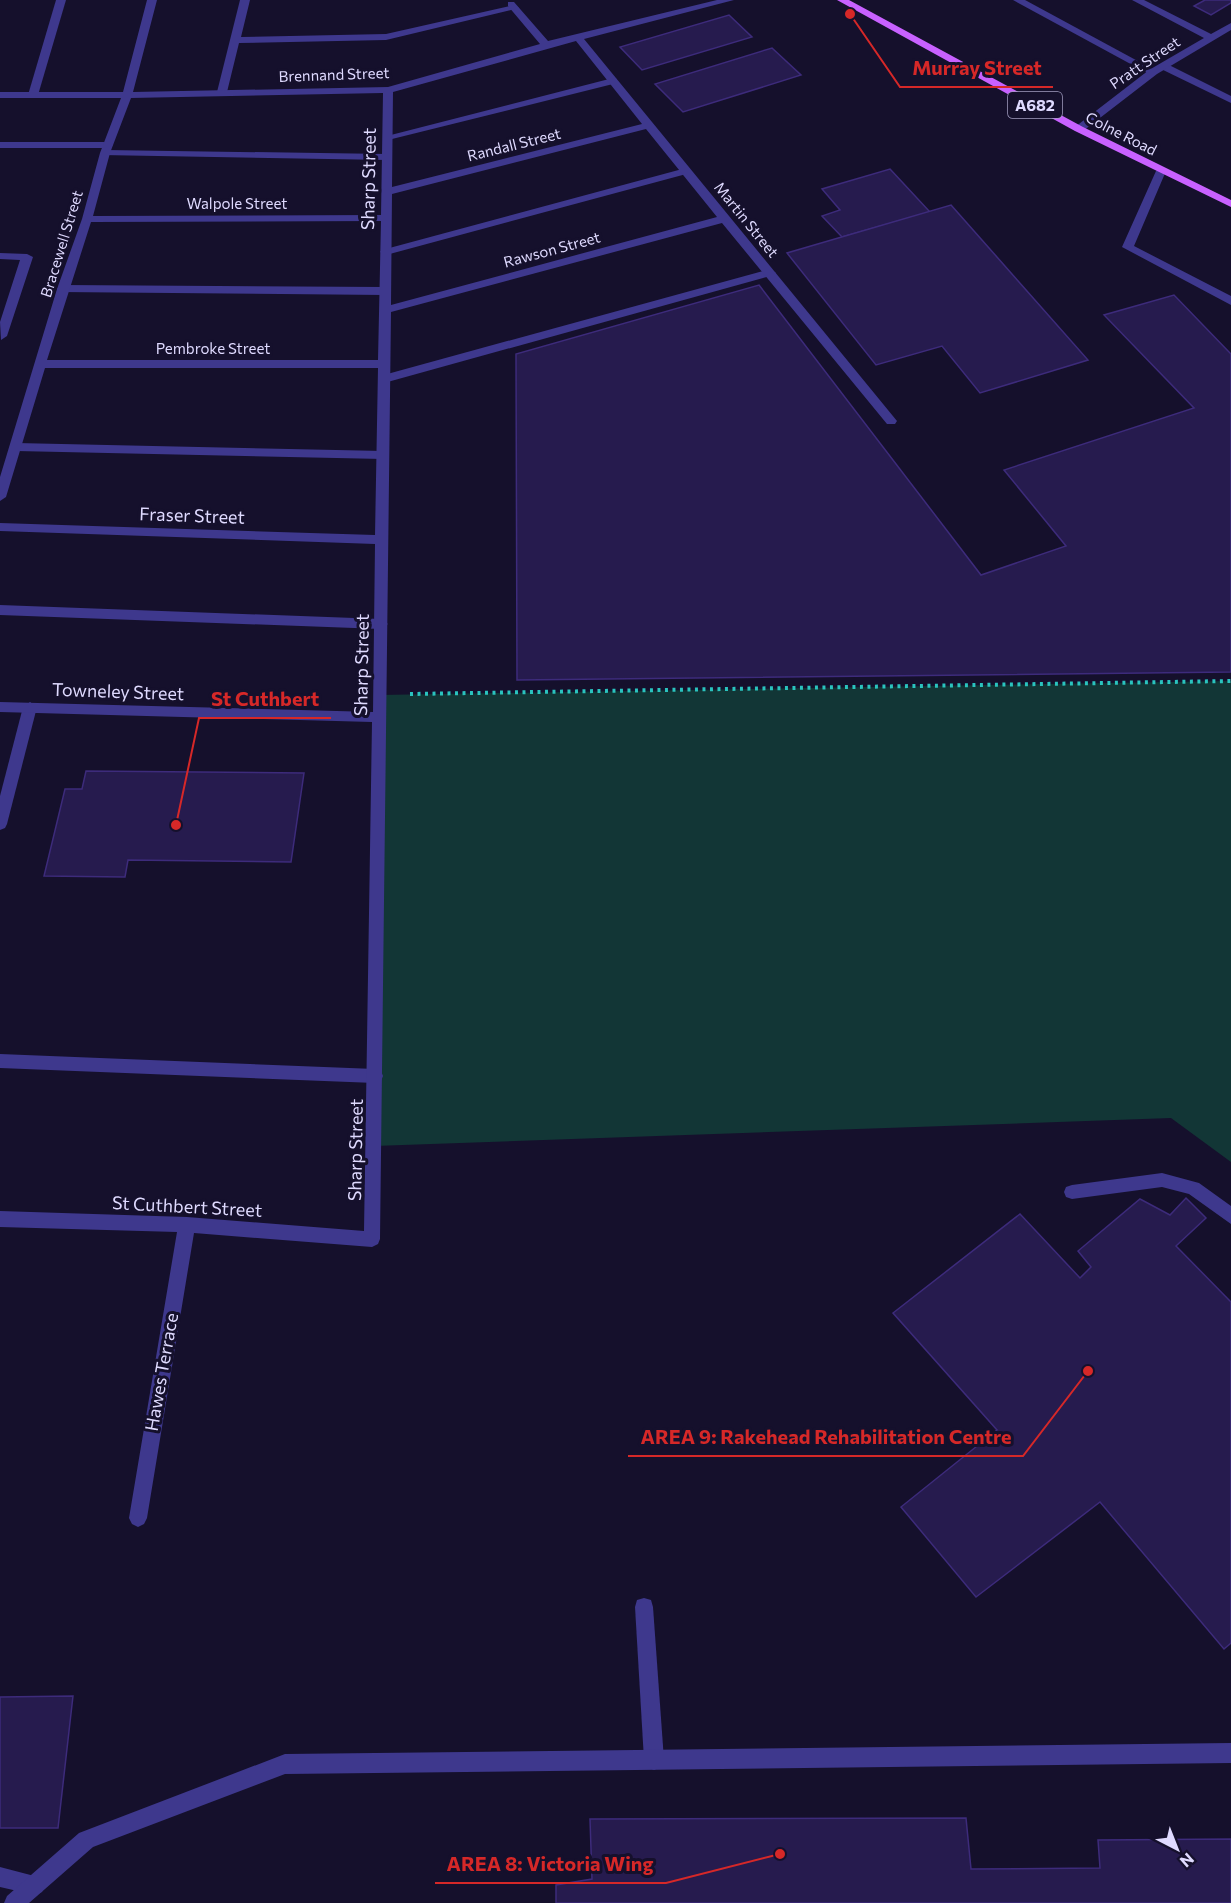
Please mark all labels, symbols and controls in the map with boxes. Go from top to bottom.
street label: Pratt Street [1106,32,1183,92]
callout: Murray Street [900,49,1053,87]
text: Murray Street [912,55,1042,79]
street label: Brennand Street [278,63,390,85]
road number: A682 [1008,92,1062,118]
street label: Colne Road [1083,108,1160,159]
street label: Randall Street [465,124,562,164]
street label: Sharp Street [356,128,380,230]
street label: Martin Street [711,178,783,261]
street label: Bracewell Street [36,188,86,299]
street label: Walpole Street [187,194,288,212]
street label: Rawson Street [501,227,602,271]
street label: Pembroke Street [156,339,270,357]
street label: Fraser Street [139,502,245,528]
street label: Sharp Street [349,614,373,716]
street label: Towneley Street [52,678,185,704]
callout: St Cuthbert [199,680,331,718]
text: St Cuthbert [211,686,319,710]
street label: Sharp Street [343,1099,367,1201]
street label: St Cuthbert Street [111,1191,263,1221]
street label: Hawes Terrace [140,1311,182,1433]
callout: AREA 9: Rakehead Rehabilitation Centre [628,1418,1023,1456]
text: AREA 9: Rakehead Rehabilitation Centre [641,1424,1011,1448]
north arrow [1147,1819,1207,1879]
callout: AREA 8: Victoria Wing [435,1845,666,1883]
text: N [1177,1849,1198,1872]
text: AREA 8: Victoria Wing [447,1851,653,1875]

